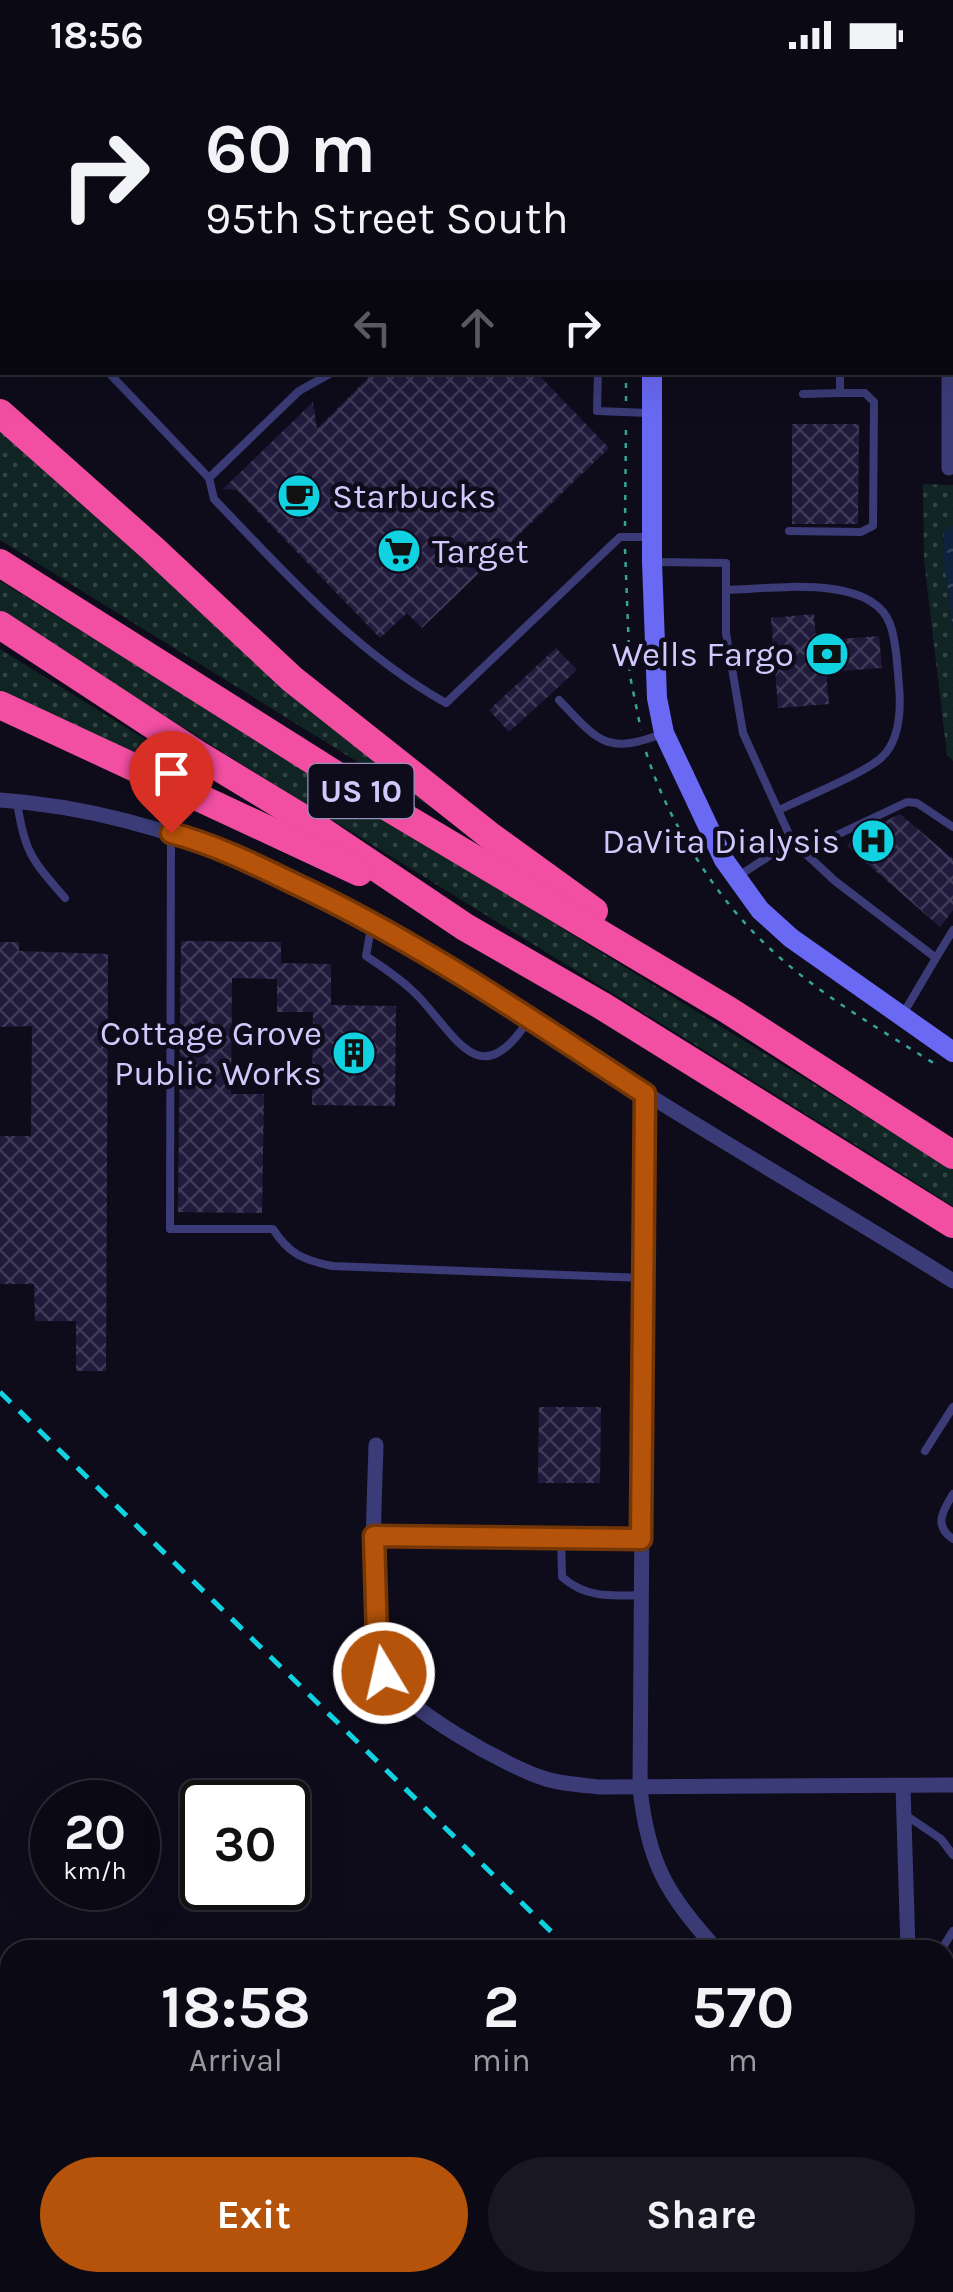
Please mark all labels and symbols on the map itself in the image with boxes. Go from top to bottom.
cafe icon: Starbucks [276,473,322,519]
place label: Starbucks [332,476,496,517]
supermarket icon: Target [376,528,422,574]
place label: Target [432,531,529,572]
bank icon: Wells Fargo [804,631,850,677]
place label: Wells Fargo [612,634,794,675]
pin [129,731,214,834]
road number: US 10 [308,764,414,818]
hospital icon: DaVita Dialysis [850,818,896,864]
place label: DaVita Dialysis [602,821,840,862]
place label: Cottage Grove Public Works [100,1013,322,1094]
building icon: Cottage Grove Public Works [331,1030,377,1076]
position arrow [332,1621,436,1725]
speed limit sign: 30 [180,1780,310,1910]

